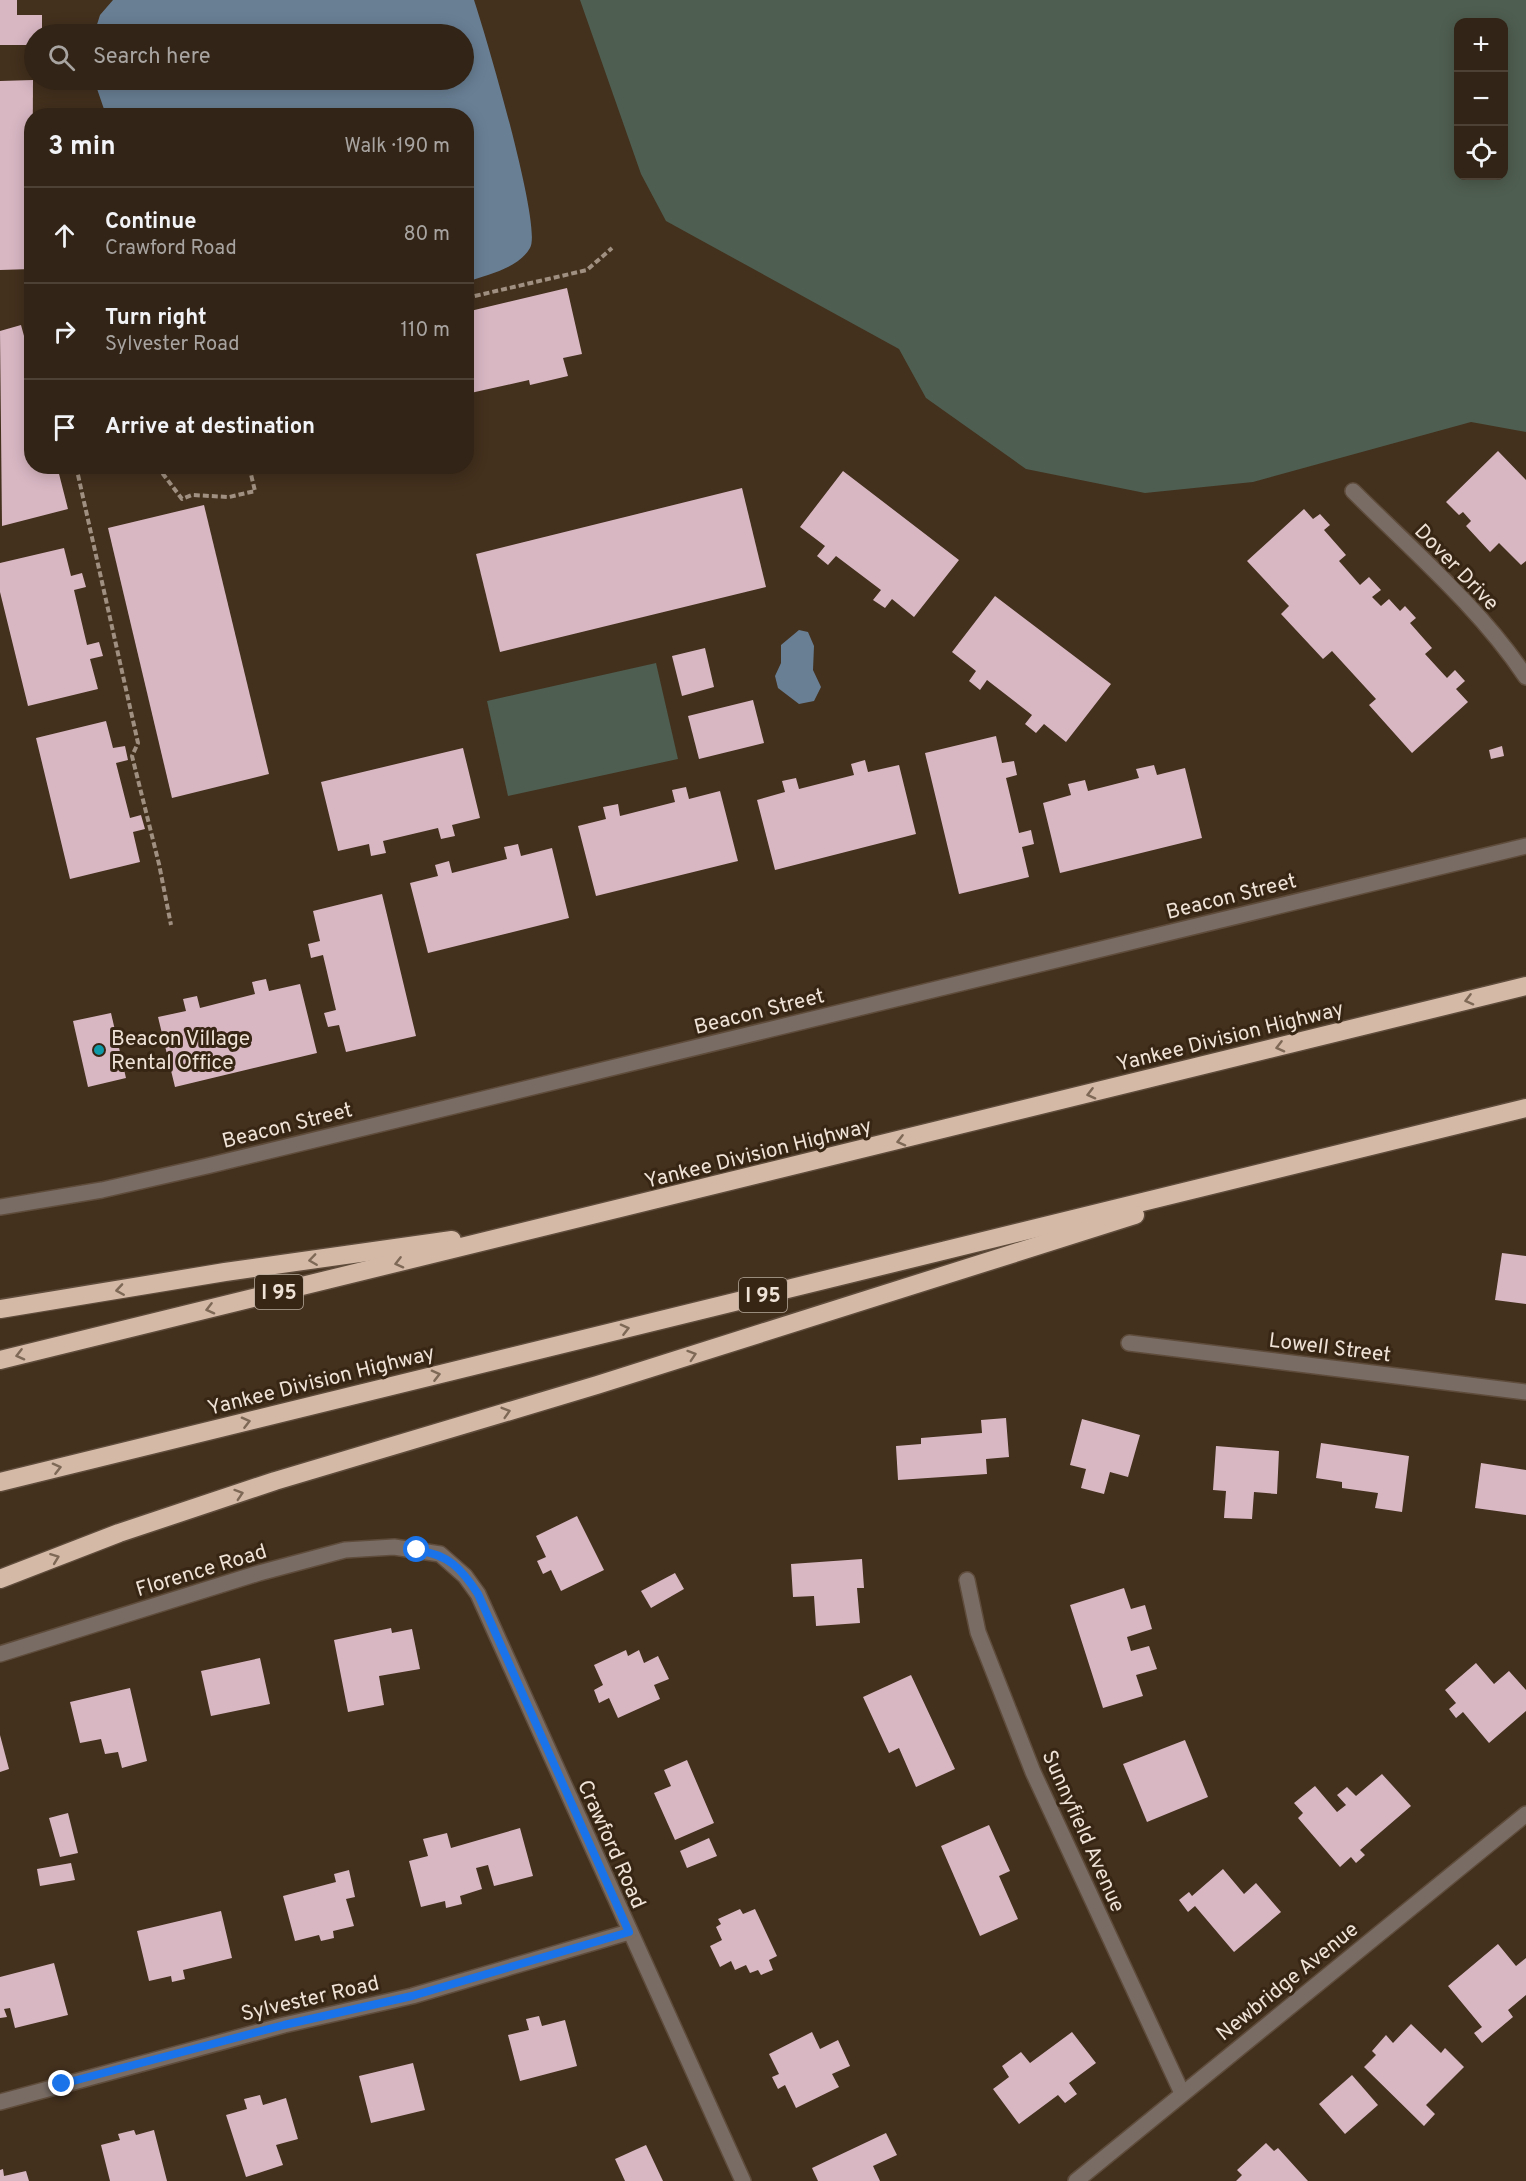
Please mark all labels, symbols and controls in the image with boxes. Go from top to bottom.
map controls [1454,18,1508,180]
button: + [1454,18,1508,72]
search box [24,24,474,90]
icon: search [45,41,78,74]
text: Search here [93,44,211,71]
button: − [1454,72,1508,126]
button: locate [1454,126,1508,180]
text: 3 min [48,131,116,164]
text: Walk · 190 m [344,134,450,160]
text: Continue [105,209,196,236]
icon: ahead [48,219,81,252]
text: 80 m [404,222,450,248]
text: Crawford Road [105,236,237,262]
text: Turn right [105,305,207,332]
icon: right [48,315,81,348]
text: 110 m [401,318,450,344]
text: Sylvester Road [105,332,239,358]
icon: arrive [48,411,81,444]
text: Arrive at destination [105,414,315,441]
street label: Dover Drive [1408,519,1504,617]
street label: Beacon Street [1163,868,1299,927]
street label: Beacon Street [691,983,827,1042]
one-way arrow [1464,993,1474,1006]
street label: Yankee Division Highway [1114,996,1347,1079]
place label: Beacon Village Rental Office [111,1026,250,1077]
one-way arrow [1275,1039,1285,1052]
marker: Beacon Village Rental Office [92,1043,106,1057]
one-way arrow [1086,1087,1096,1100]
street label: Beacon Street [219,1097,355,1156]
street label: Yankee Division Highway [642,1113,875,1196]
one-way arrow [897,1134,907,1147]
one-way arrow [309,1253,318,1265]
one-way arrow [394,1256,404,1269]
road number: I 95 [255,1275,303,1309]
road number: I 95 [739,1278,787,1312]
one-way arrow [116,1283,125,1295]
one-way arrow [205,1302,215,1315]
one-way arrow [620,1323,630,1336]
street label: Lowell Street [1267,1328,1393,1369]
street label: Yankee Division Highway [205,1340,438,1423]
one-way arrow [15,1348,25,1361]
one-way arrow [686,1350,697,1362]
one-way arrow [430,1370,440,1383]
one-way arrow [500,1407,511,1419]
one-way arrow [241,1416,251,1429]
one-way arrow [52,1463,62,1476]
one-way arrow [233,1488,244,1501]
route start [403,1536,429,1562]
street label: Florence Road [133,1539,270,1604]
one-way arrow [49,1552,59,1565]
street label: Sunnyfield Avenue [1035,1746,1131,1917]
street label: Crawford Road [570,1776,651,1913]
street label: Newbridge Avenue [1211,1917,1365,2048]
street label: Sylvester Road [239,1970,382,2028]
route end [48,2070,74,2096]

